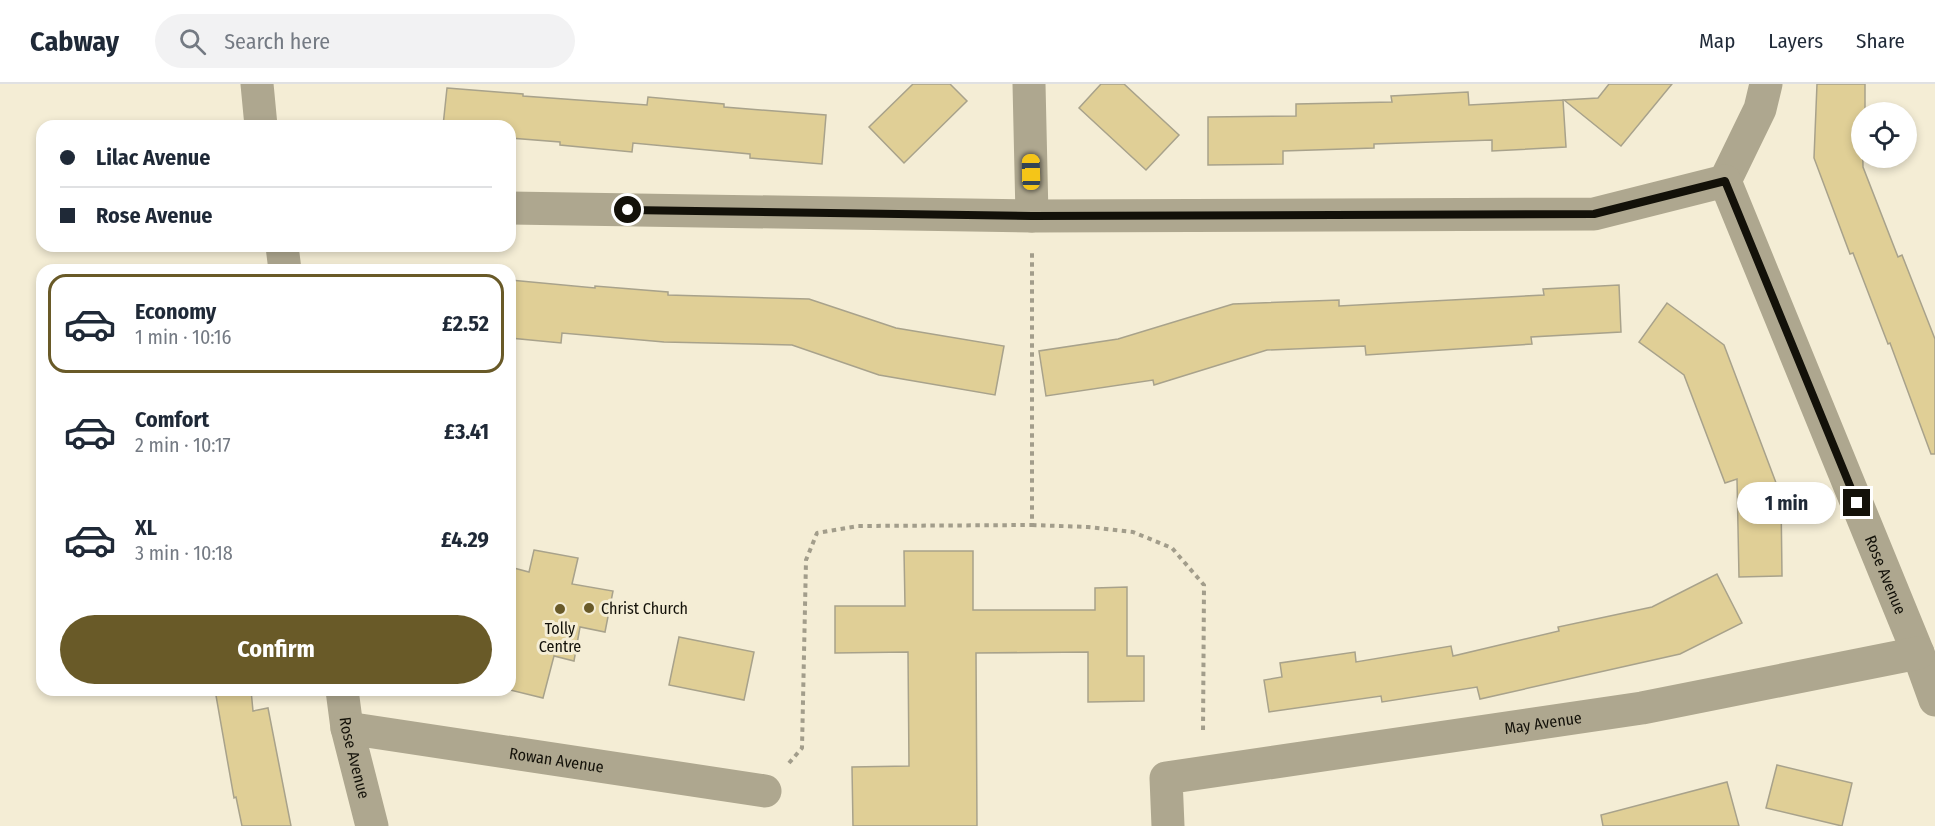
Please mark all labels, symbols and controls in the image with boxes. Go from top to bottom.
search box [155,14,575,68]
text: Cabway [30,25,119,58]
icon: search [176,25,209,58]
text: Search here [224,28,330,55]
text: Map [1699,28,1735,54]
text: Layers [1768,28,1823,54]
text: Share [1856,28,1905,54]
map controls [1851,102,1917,168]
button: locate [1851,102,1917,168]
text: Lilac Avenue [96,144,210,171]
car [1022,154,1040,190]
route start [614,196,641,223]
text: Rose Avenue [96,202,213,229]
icon: car [63,297,117,351]
text: Economy [135,298,216,325]
text: £2.52 [442,310,489,337]
text: 1 min · 10:16 [135,325,231,349]
icon: car [63,405,117,459]
text: Comfort [135,406,209,433]
text: £3.41 [444,418,489,445]
text: 2 min · 10:17 [135,433,231,457]
callout: 1 min [1737,482,1836,524]
route end [1843,489,1870,516]
text: 1 min [1765,491,1808,515]
icon: car [63,513,117,567]
text: XL [135,514,157,541]
text: £4.29 [441,526,489,553]
street label: Rose Avenue [1861,533,1910,617]
text: 3 min · 10:18 [135,541,233,565]
place label: Christ Church [601,599,688,618]
marker: Christ Church [582,601,596,615]
marker: Tolly Centre [553,602,567,616]
button: Confirm [60,615,492,684]
place label: Tolly Centre [539,619,581,656]
street label: May Avenue [1503,708,1583,738]
street label: Rose Avenue [336,716,374,801]
street label: Rowan Avenue [508,744,605,777]

